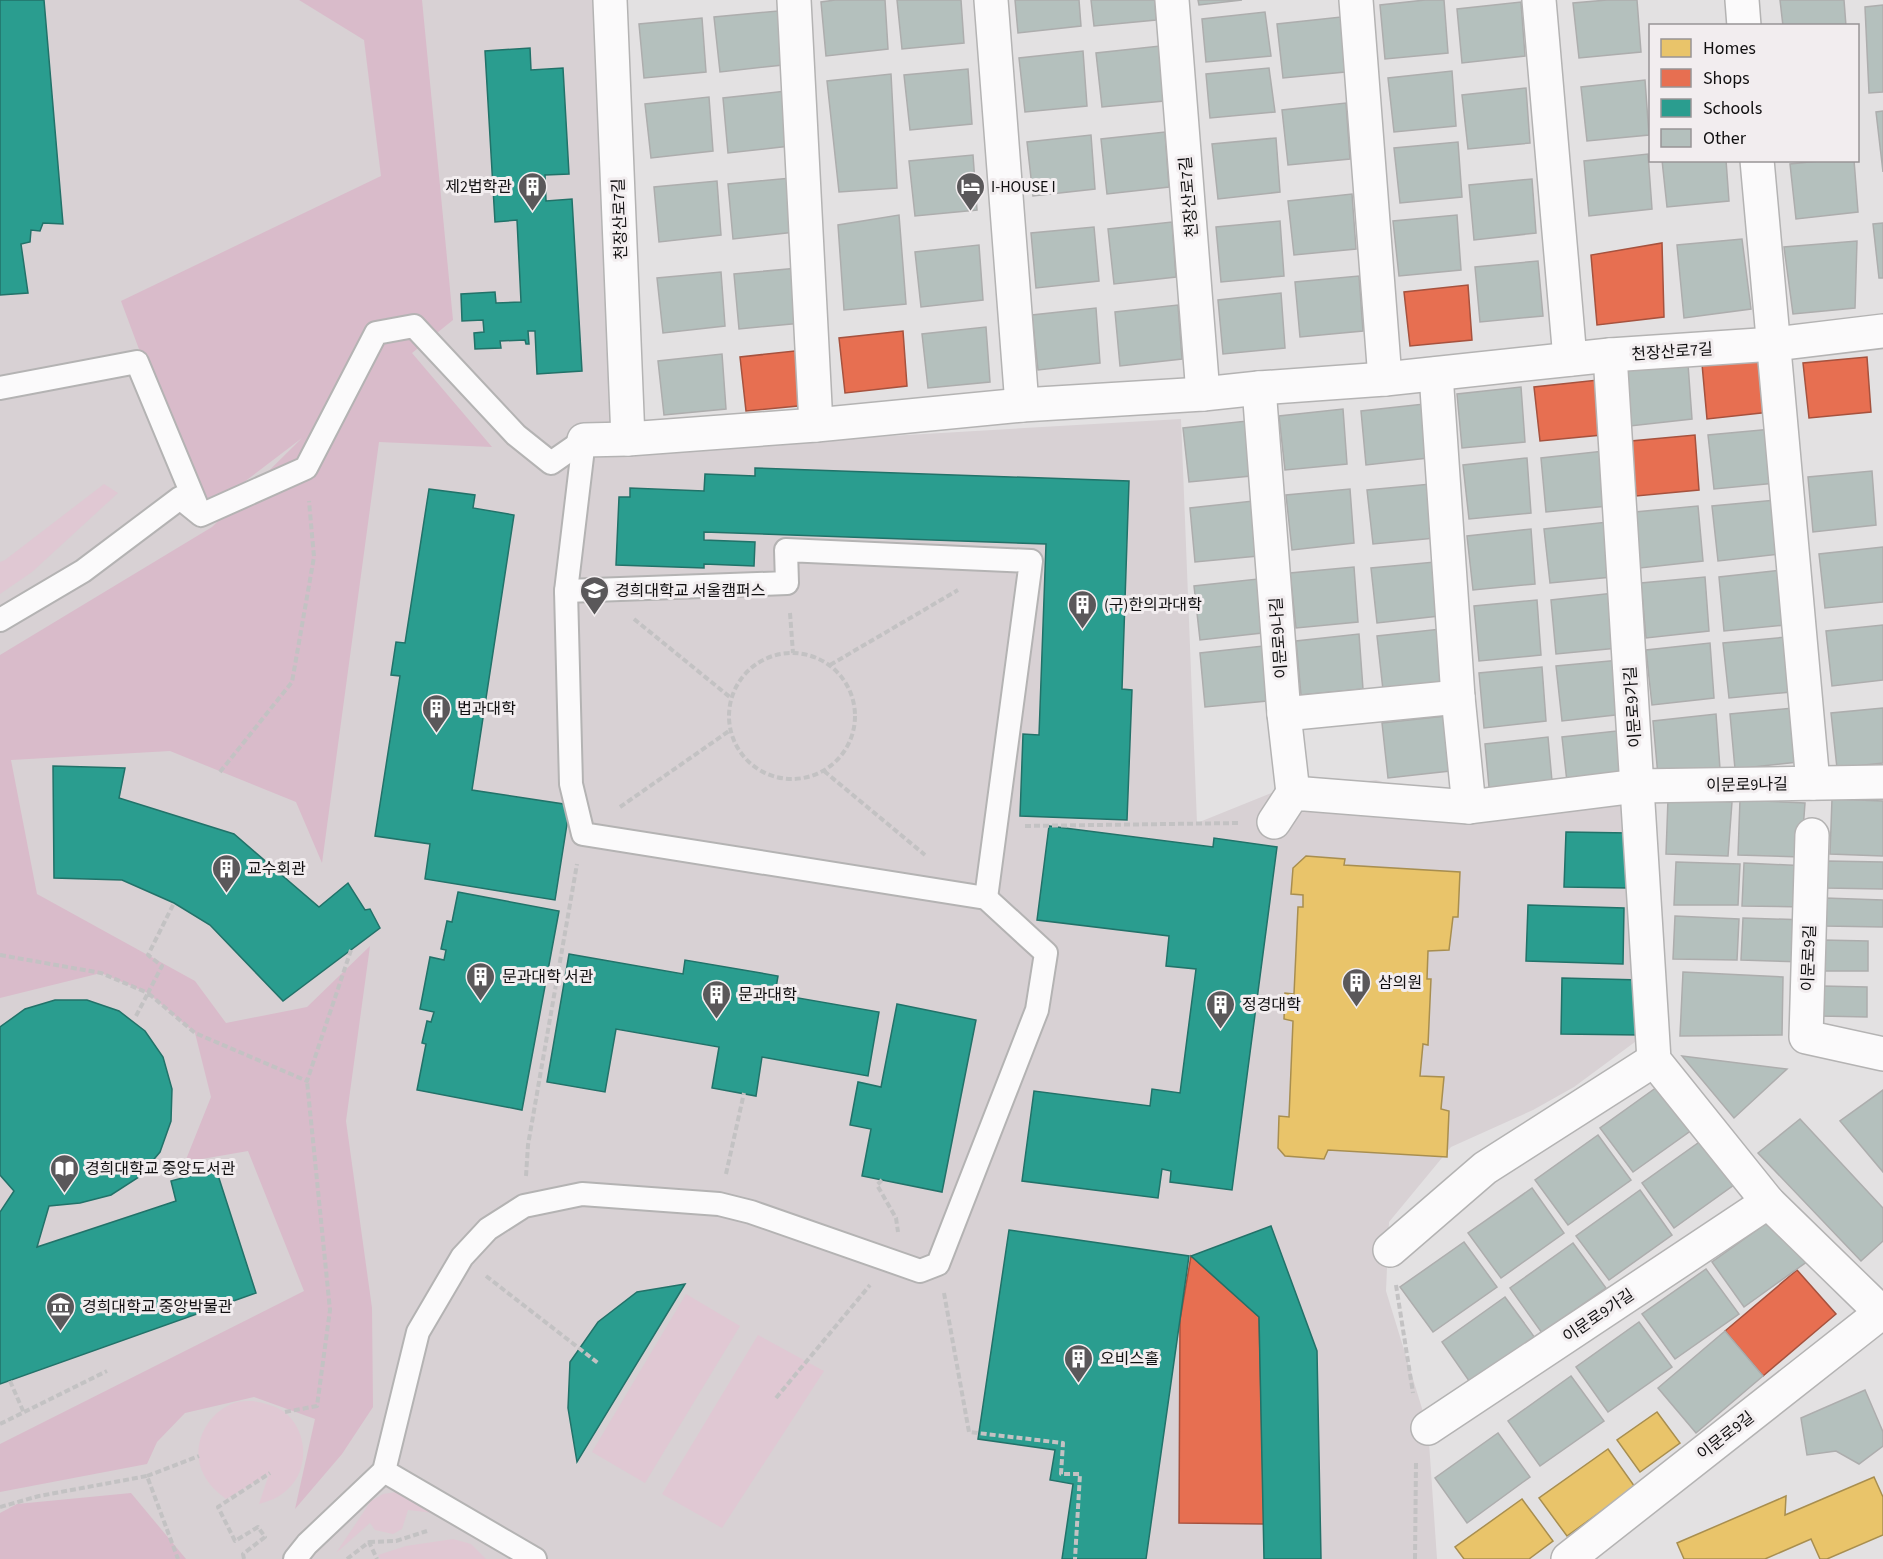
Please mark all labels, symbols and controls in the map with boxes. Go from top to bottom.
legend [1649,24,1859,162]
text: Homes [1703,36,1756,61]
text: Shops [1703,66,1750,91]
text: Schools [1703,96,1762,121]
text: Other [1703,126,1747,151]
street label: 천장산로7길 [1174,155,1204,238]
building icon: 제2법학관 [517,170,549,212]
hotel icon: I-HOUSE I [954,170,986,212]
place label: 제2법학관 [445,176,512,198]
place label: I-HOUSE I [991,176,1056,198]
street label: 천장산로7길 [608,178,632,260]
street label: 천장산로7길 [1631,338,1714,366]
school or university icon: 경희대학교 서울캠퍼스 [578,574,610,616]
place label: 경희대학교 서울캠퍼스 [615,580,765,602]
building icon: (구)한의과대학 [1067,588,1099,630]
place label: (구)한의과대학 [1104,594,1202,616]
street label: 이문로9나길 [1265,596,1293,679]
street label: 이문로9가길 [1619,665,1647,748]
building icon: 법과대학 [420,692,452,734]
place label: 법과대학 [457,698,516,720]
street label: 이문로9나길 [1706,773,1788,797]
building icon: 교수회관 [210,852,242,894]
place label: 교수회관 [247,858,306,880]
street label: 이문로9길 [1797,924,1821,992]
building icon: 문과대학 서관 [465,960,497,1002]
place label: 문과대학 서관 [502,966,594,988]
building icon: 삼의원 [1341,966,1373,1008]
place label: 삼의원 [1378,972,1422,994]
building icon: 문과대학 [701,978,733,1020]
place label: 문과대학 [738,984,797,1006]
building icon: 정경대학 [1205,988,1237,1030]
place label: 정경대학 [1242,994,1301,1016]
library icon: 경희대학교 중앙도서관 [48,1152,80,1194]
place label: 경희대학교 중앙도서관 [85,1158,236,1180]
street label: 이문로9가길 [1559,1284,1639,1348]
museum icon: 경희대학교 중앙박물관 [45,1290,77,1332]
place label: 경희대학교 중앙박물관 [82,1296,233,1318]
building icon: 오비스홀 [1063,1342,1095,1384]
place label: 오비스홀 [1100,1348,1159,1370]
street label: 이문로9길 [1693,1407,1759,1465]

